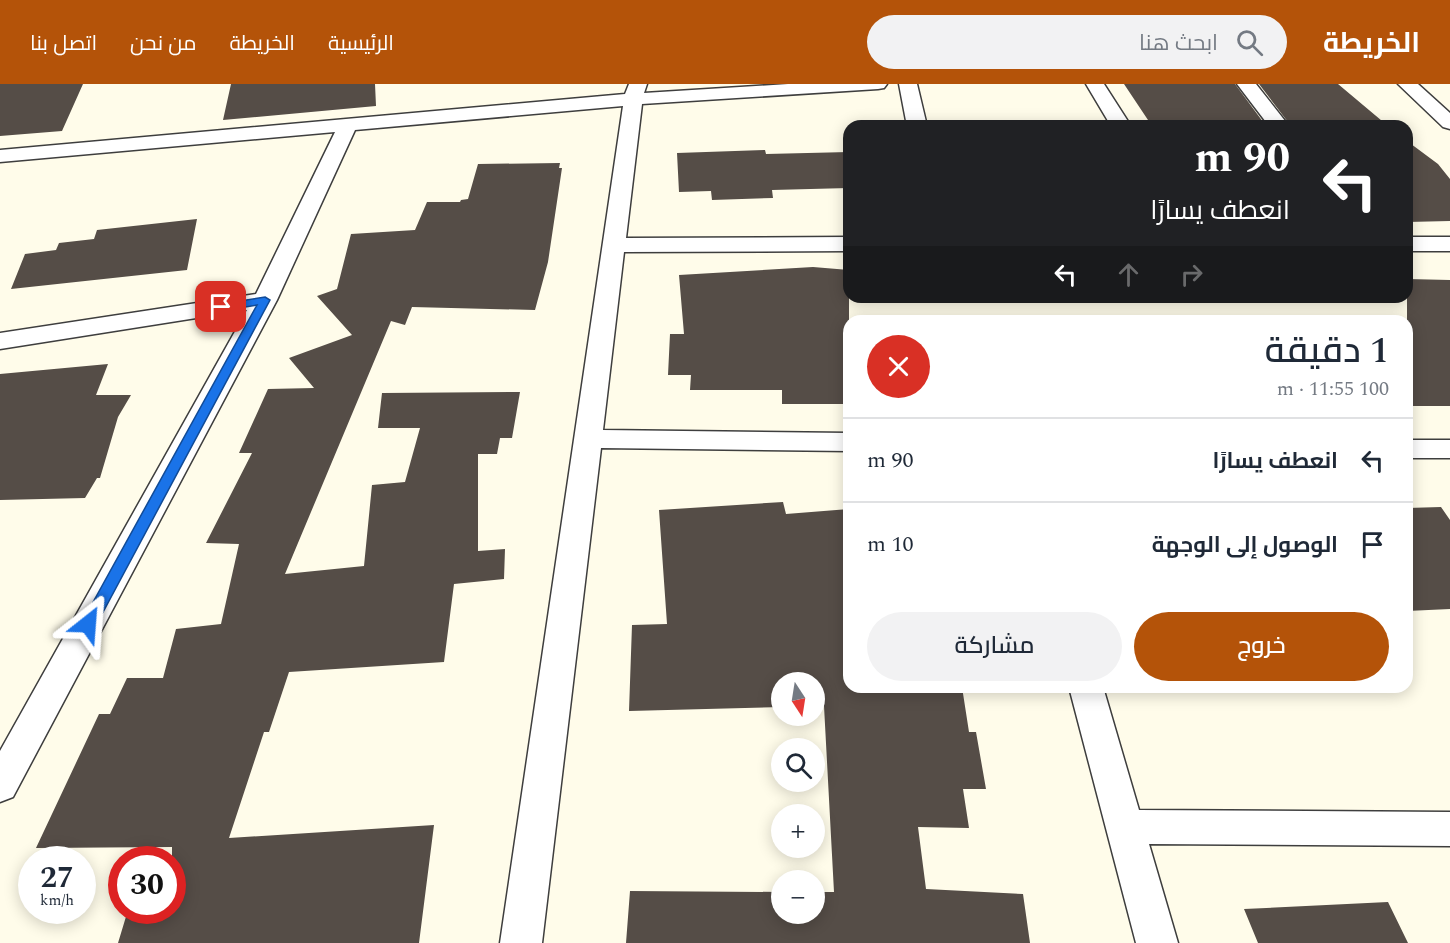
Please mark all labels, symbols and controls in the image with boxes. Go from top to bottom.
search box [867,15,1287,69]
text: الخريطة [1323,22,1420,65]
icon: search [1233,26,1266,59]
text: ابحث هنا [1139,27,1218,60]
text: اتصل بنا [30,28,97,60]
text: من نحن [130,28,196,60]
text: الخريطة [229,28,295,60]
text: الرئيسية [328,28,394,60]
text: 90 m [1195,127,1290,190]
icon: left [1311,144,1389,222]
text: انعطف يسارًا [1150,190,1290,232]
icon: left [1049,258,1082,291]
icon: ahead [1112,258,1145,291]
icon: right [1175,258,1208,291]
pin [195,281,246,332]
icon: arrive [204,290,237,323]
text: 1 دقيقة [1265,324,1389,379]
button: close [867,335,930,398]
text: 100 m · 11:55 [1277,374,1389,404]
text: 90 m [867,444,913,477]
icon: left [1356,444,1389,477]
text: انعطف يسارًا [1213,445,1338,478]
text: 10 m [867,528,913,561]
icon: arrive [1356,528,1389,561]
text: الوصول إلى الوجهة [1152,529,1338,562]
position arrow [56,592,120,656]
button: مشاركة [867,612,1122,681]
button: خروج [1134,612,1389,681]
north arrow [771,672,825,726]
map controls [771,672,825,924]
button: search [771,738,825,792]
button: + [771,804,825,858]
speed limit sign: 30 [108,846,186,924]
text: 27 [40,855,74,901]
button: − [771,870,825,924]
text: km/h [40,889,74,912]

